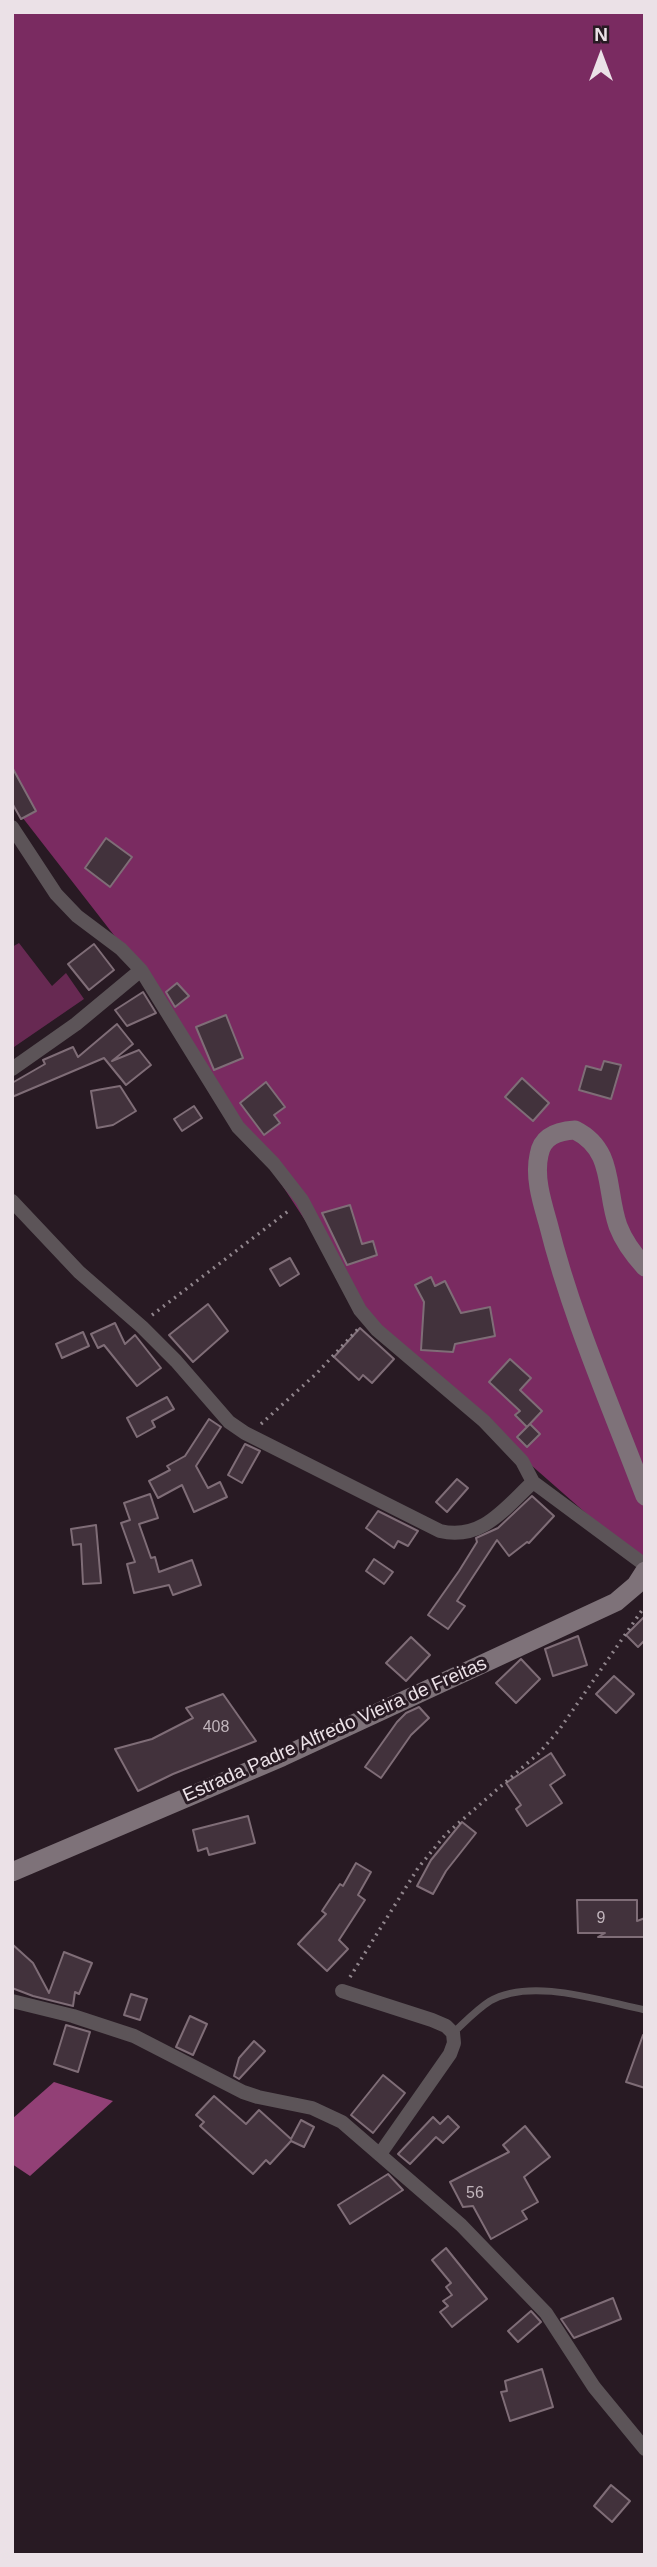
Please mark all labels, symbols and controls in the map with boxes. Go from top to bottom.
north arrow [566,21,636,91]
text: N [594,24,608,45]
street label: Estrada Padre Alfredo Vieira de Freitas [180,1652,490,1808]
house number: 408 [203,1718,229,1738]
house number: 9 [597,1909,605,1929]
house number: 56 [466,2184,484,2204]

